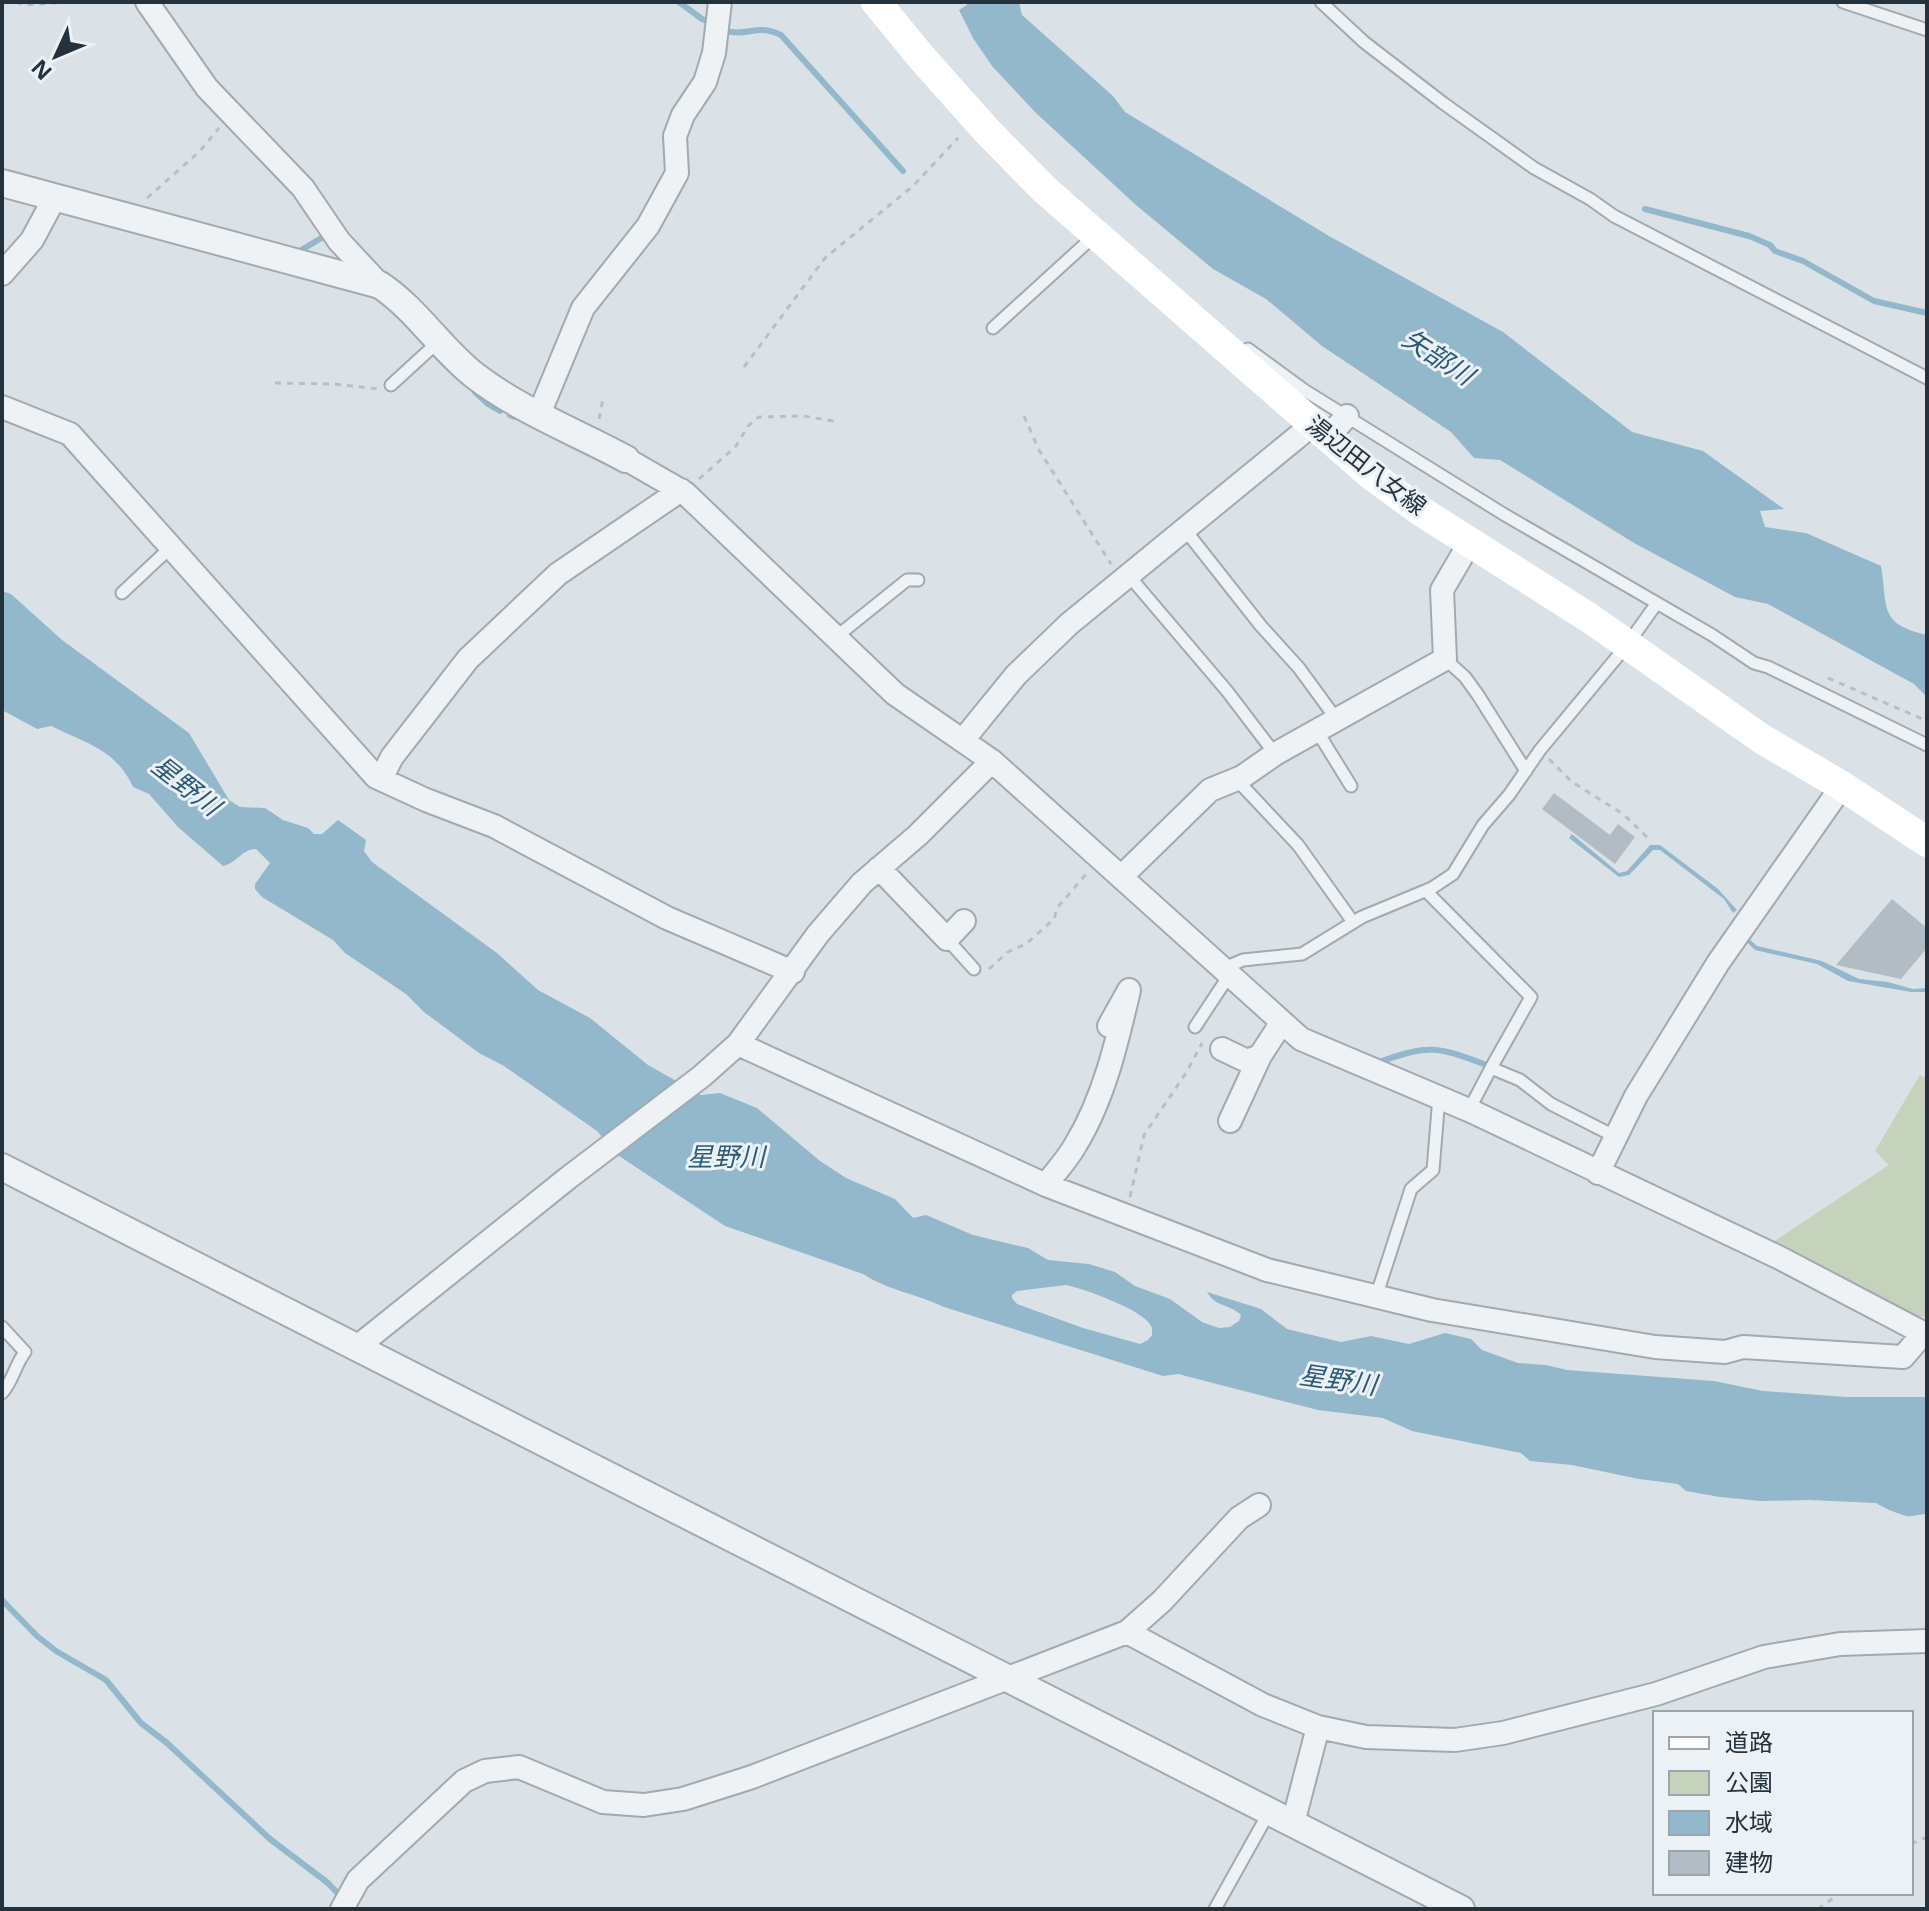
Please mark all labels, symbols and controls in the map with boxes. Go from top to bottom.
north arrow [16,16,96,96]
text: N [24,54,58,87]
water label: 矢部川 [1396,320,1484,394]
street label: 湯辺田八女線 [1300,407,1434,522]
water label: 星野川 [145,747,231,825]
water label: 星野川 [687,1138,768,1174]
water label: 星野川 [1297,1356,1382,1403]
legend [1653,1711,1913,1895]
text: 道路 [1725,1725,1773,1758]
text: 公園 [1725,1765,1773,1798]
text: 水域 [1725,1805,1773,1838]
text: 建物 [1725,1845,1773,1878]

